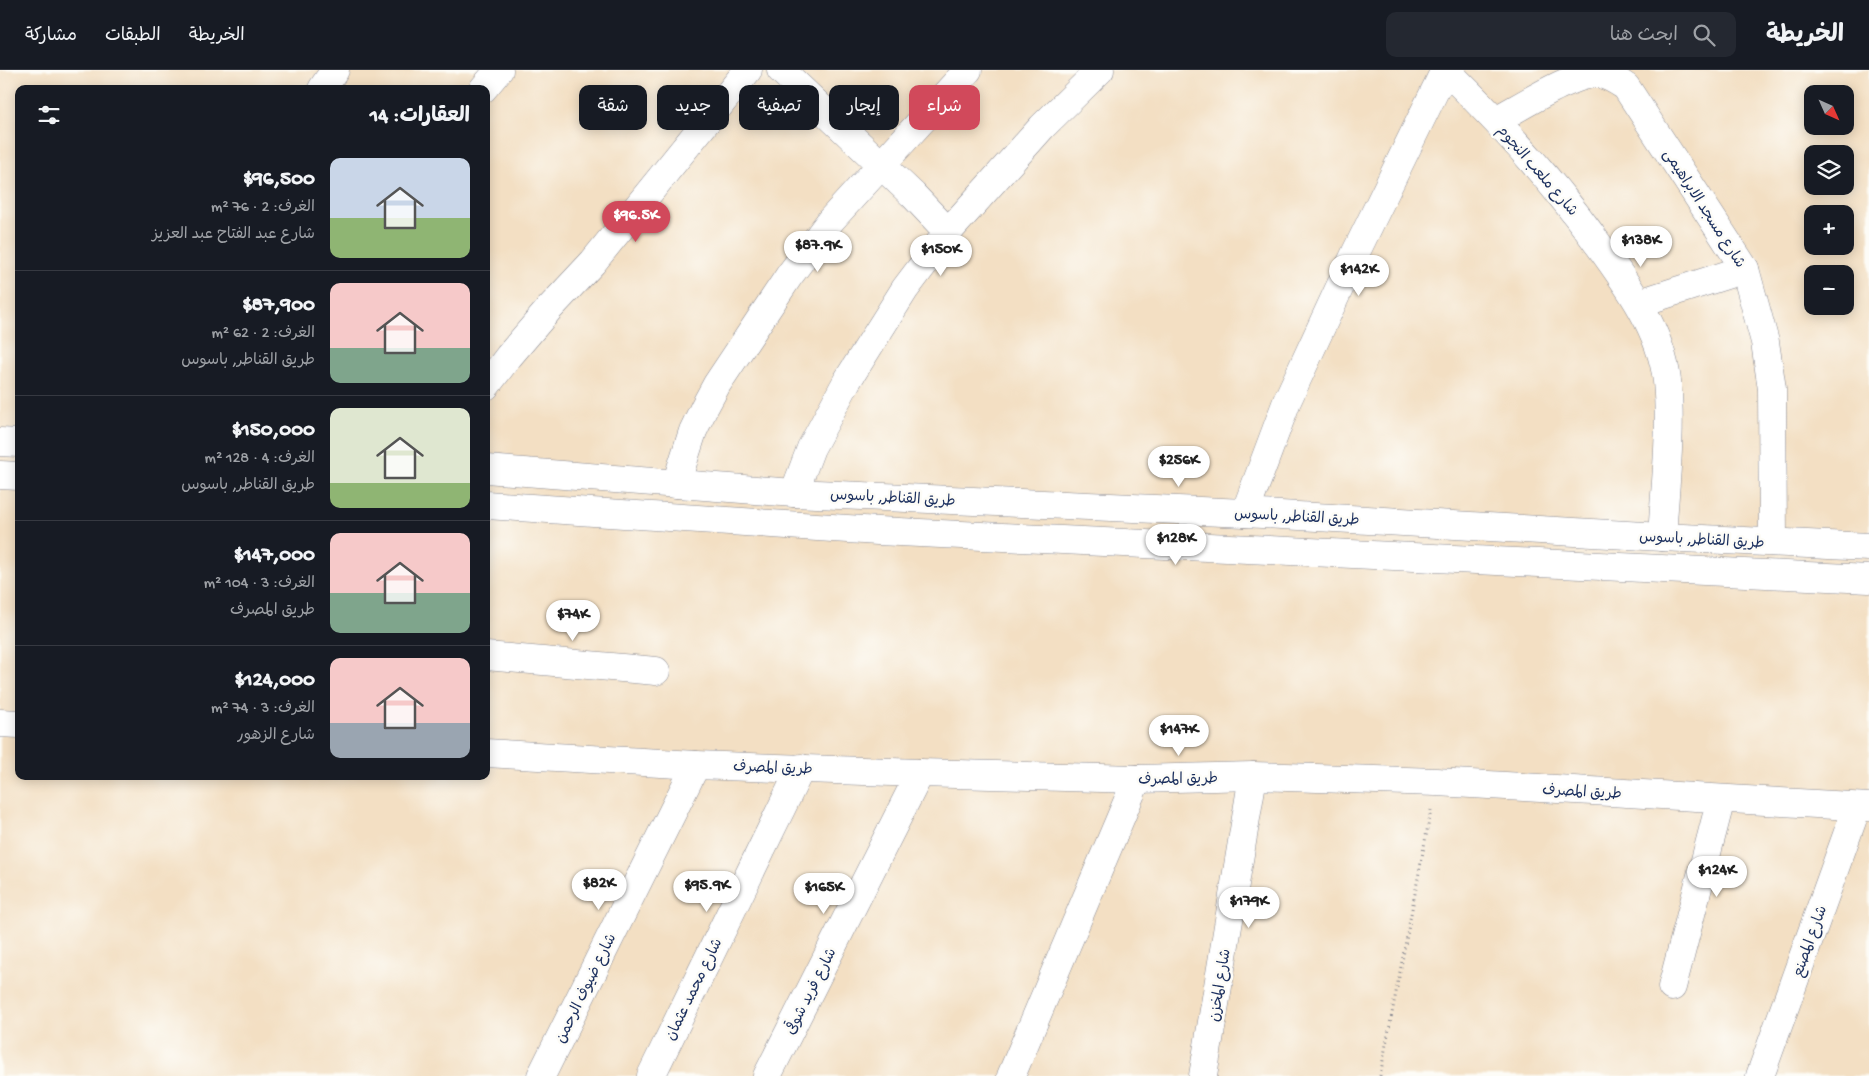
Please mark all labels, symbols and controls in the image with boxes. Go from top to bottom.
search box [1386,12,1736,57]
icon: search [1690,21,1718,49]
text: الخريطة [1766,22,1844,51]
text: ابحث هنا [1610,25,1678,48]
text: مشاركة [25,26,77,47]
text: الطبقات [105,26,161,47]
text: الخريطة [189,26,245,47]
chip: شقة [579,85,647,130]
chip: جديد [657,85,729,130]
chip: تصفية [739,85,819,130]
chip: إيجار [829,85,899,130]
chip: شراء [909,85,980,130]
north arrow [1804,85,1854,135]
map controls [1804,85,1854,315]
icon: filters [35,101,63,129]
text: العقارات: 14 [370,105,470,130]
street label: شارع ملعب النجوم [1491,122,1581,221]
button: layers [1804,145,1854,195]
street label: شارع مسجد الابراهيمى [1658,146,1748,272]
text: $96,500 [243,168,315,193]
icon: home [370,178,430,238]
text: الغرف: 2 · 76 m² [211,199,315,218]
pin: $96.5K [595,200,677,243]
button: + [1804,205,1854,255]
text: $96.5K [613,207,659,226]
text: شارع عبد الفتاح عبد العزيز [152,226,315,245]
pin: $138K [1606,226,1676,268]
pin: $87.9K [777,230,859,273]
text: $138K [1621,232,1661,251]
pin: $150K [906,234,976,277]
text: $87.9K [795,237,841,256]
text: $150K [921,241,961,260]
pin: $142K [1324,254,1394,297]
text: $142K [1340,261,1378,280]
button: − [1804,265,1854,315]
text: $87,900 [242,294,315,319]
icon: home [370,303,430,363]
text: الغرف: 2 · 62 m² [211,325,315,344]
text: طريق القناطر, باسوس [181,352,315,371]
text: $150,000 [232,419,315,444]
icon: home [370,428,430,488]
pin: $256K [1144,446,1214,488]
text: الغرف: 4 · 128 m² [205,450,315,469]
text: $256K [1159,452,1199,471]
text: طريق القناطر, باسوس [181,477,315,496]
street label: طريق القناطر, باسوس [830,487,956,511]
street label: طريق القناطر, باسوس [1234,506,1360,530]
pin: $128K [1141,524,1211,566]
street label: طريق القناطر, باسوس [1639,529,1765,553]
text: $128K [1156,530,1196,549]
text: $147,000 [234,544,315,569]
icon: home [370,553,430,613]
text: الغرف: 3 · 104 m² [204,575,315,594]
pin: $74K [543,600,603,642]
text: طريق المصرف [230,602,315,621]
text: $74K [557,606,589,625]
text: $124,000 [234,669,315,694]
icon: home [370,678,430,738]
text: الغرف: 3 · 74 m² [211,700,315,719]
pin: $147K [1144,714,1214,757]
text: $147K [1160,721,1198,740]
text: شارع الزهور [237,727,315,746]
street label: طريق المصرف [733,759,813,779]
street label: طريق المصرف [1138,770,1218,790]
street label: طريق المصرف [1542,782,1622,804]
pin: $124K [1682,856,1752,898]
text: $124K [1698,862,1736,881]
pin: $82K [569,868,629,911]
pin: $95.9K [666,870,748,913]
pin: $165K [789,872,859,915]
text: $82K [583,875,615,894]
text: $95.9K [684,877,730,896]
text: $165K [805,879,843,898]
pin: $179K [1214,886,1284,929]
text: $179K [1230,893,1268,912]
street label: شارع المصنع [1790,904,1832,980]
street label: شارع ضيوف الرحمن [552,931,621,1047]
street label: شارع محمد عثمان [662,936,727,1044]
street label: شارع فريد شوقى [779,944,841,1038]
street label: شارع المخزن [1206,948,1236,1023]

